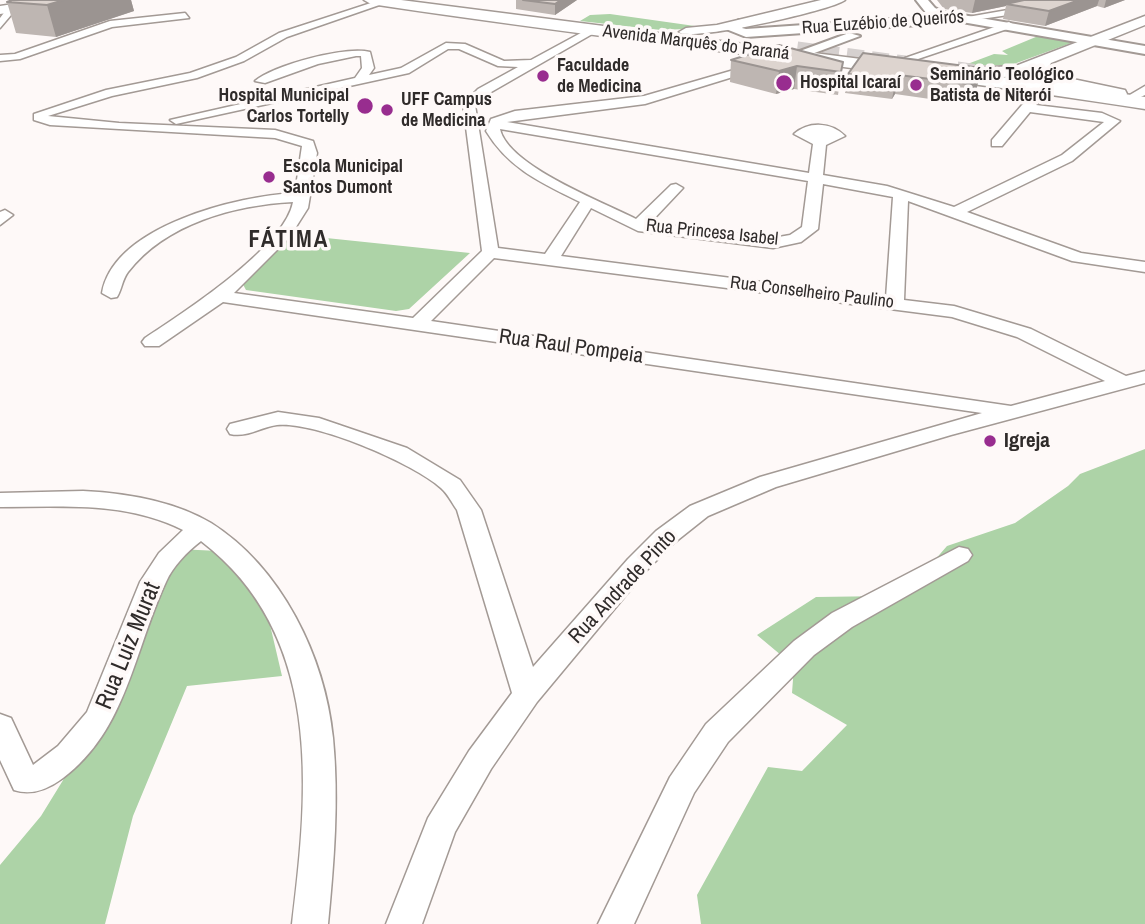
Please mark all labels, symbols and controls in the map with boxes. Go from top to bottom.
street label: Rua Euzébio de Queirós [801,7,965,39]
street label: Avenida Marquês do Paraná [602,21,790,65]
place label: Faculdade de Medicina [557,55,641,98]
place label: Seminário Teológico Batista de Niterói [930,64,1074,106]
marker: Faculdade de Medicina [535,68,551,84]
place label: Hospital Icaraí [800,72,901,94]
marker: Hospital Icaraí [774,73,794,93]
marker: Seminário Teológico Batista de Niterói [908,77,924,93]
place label: Hospital Municipal Carlos Tortelly [219,85,349,128]
place label: UFF Campus de Medicina [401,89,492,132]
marker: Hospital Municipal Carlos Tortelly [355,96,375,116]
marker: UFF Campus de Medicina [379,102,395,118]
place label: Escola Municipal Santos Dumont [283,156,403,198]
marker: Escola Municipal Santos Dumont [261,169,277,185]
street label: Rua Princesa Isabel [645,215,779,251]
district label: FÁTIMA [249,227,329,255]
street label: Rua Conselheiro Paulino [729,272,895,314]
street label: Rua Raul Pompeia [497,324,645,370]
place label: Igreja [1004,428,1050,454]
marker: Igreja [982,433,998,449]
street label: Rua Andrade Pinto [564,525,682,649]
street label: Rua Luiz Murat [90,578,168,714]

